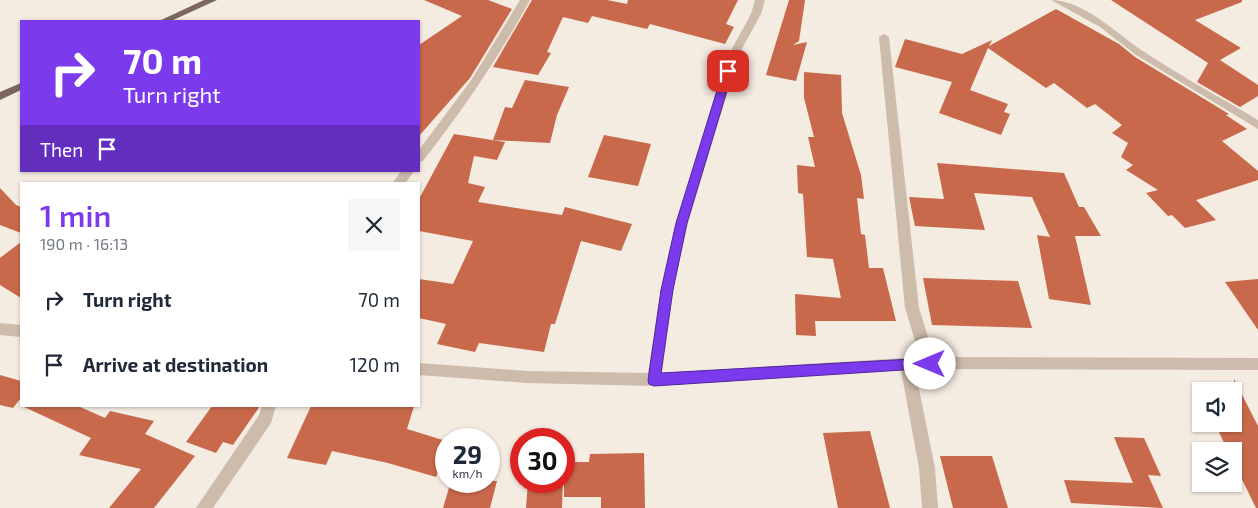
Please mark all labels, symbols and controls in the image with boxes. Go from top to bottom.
text: 70 m [123,39,202,81]
icon: right [40,40,105,105]
pin [707,50,749,92]
icon: arrive [714,57,742,85]
text: Turn right [123,81,221,107]
icon: arrive [93,135,121,163]
text: Then [40,138,83,161]
text: 1 min [40,197,111,233]
button: close [348,199,400,251]
text: 190 m · 16:13 [40,234,128,253]
icon: right [40,286,68,314]
text: Turn right [83,288,171,311]
text: 70 m [358,288,400,311]
position arrow [903,337,955,389]
icon: arrive [40,351,68,379]
text: Arrive at destination [83,353,268,376]
text: 120 m [349,353,400,376]
map controls [1192,382,1242,492]
button: sound [1192,382,1242,432]
speed limit sign: 30 [510,428,575,493]
text: 29 [453,439,482,469]
button: layers [1192,442,1242,492]
text: km/h [453,466,482,480]

